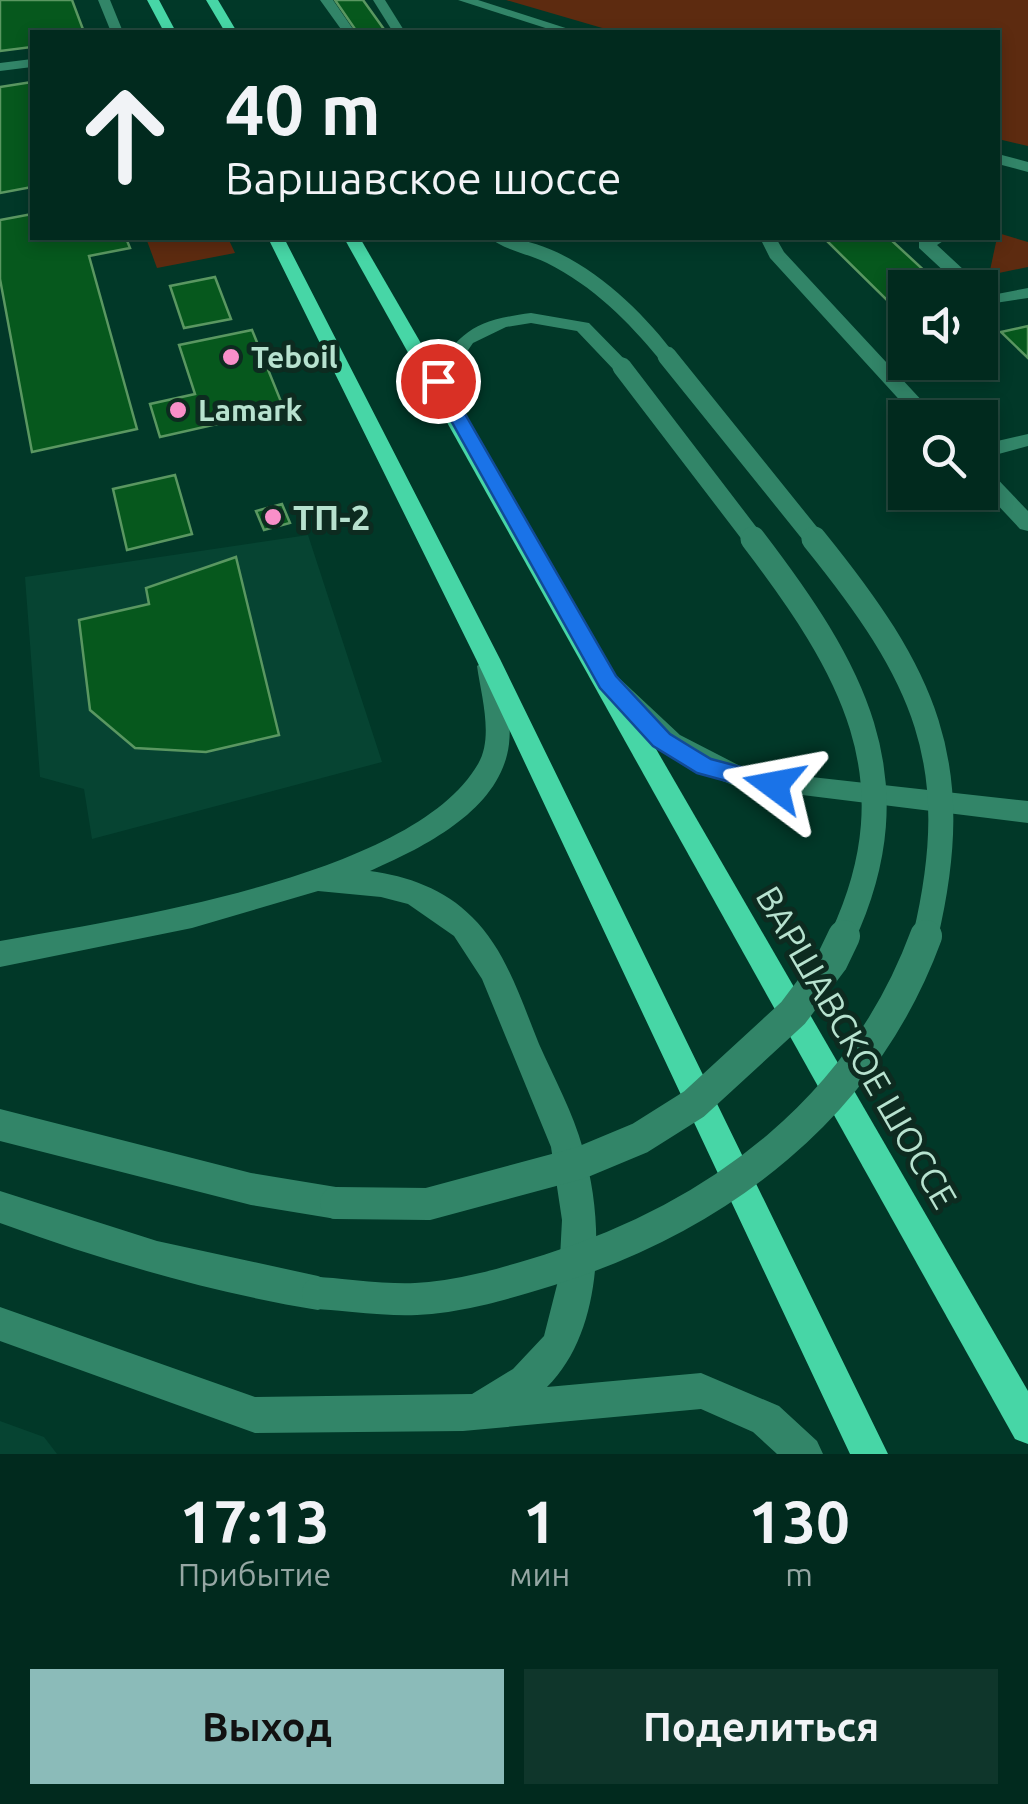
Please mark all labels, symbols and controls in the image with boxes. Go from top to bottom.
icon: ahead [60,70,190,200]
text: 40 m [225,70,381,148]
text: Варшавское шоссе [225,152,622,203]
map controls [888,270,998,510]
button: sound [888,270,998,380]
pin [396,339,481,424]
place label: Teboil [251,340,338,374]
marker: Teboil [220,346,242,368]
icon: arrive [411,354,466,409]
place label: Lamark [198,393,303,427]
marker: Lamark [167,399,189,421]
button: search [888,400,998,510]
place label: ТП-2 [293,497,370,537]
marker: ТП-2 [262,506,284,528]
position arrow [722,733,826,837]
street label: ВАРШАВСКОЕ ШОССЕ [748,879,966,1215]
text: 17:13 [180,1487,330,1554]
text: 1 [523,1487,557,1554]
text: 130 [748,1487,850,1554]
text: Прибытие [178,1556,331,1592]
text: мин [509,1556,570,1592]
text: m [785,1556,813,1592]
button: Выход [30,1669,504,1784]
button: Поделиться [524,1669,998,1784]

